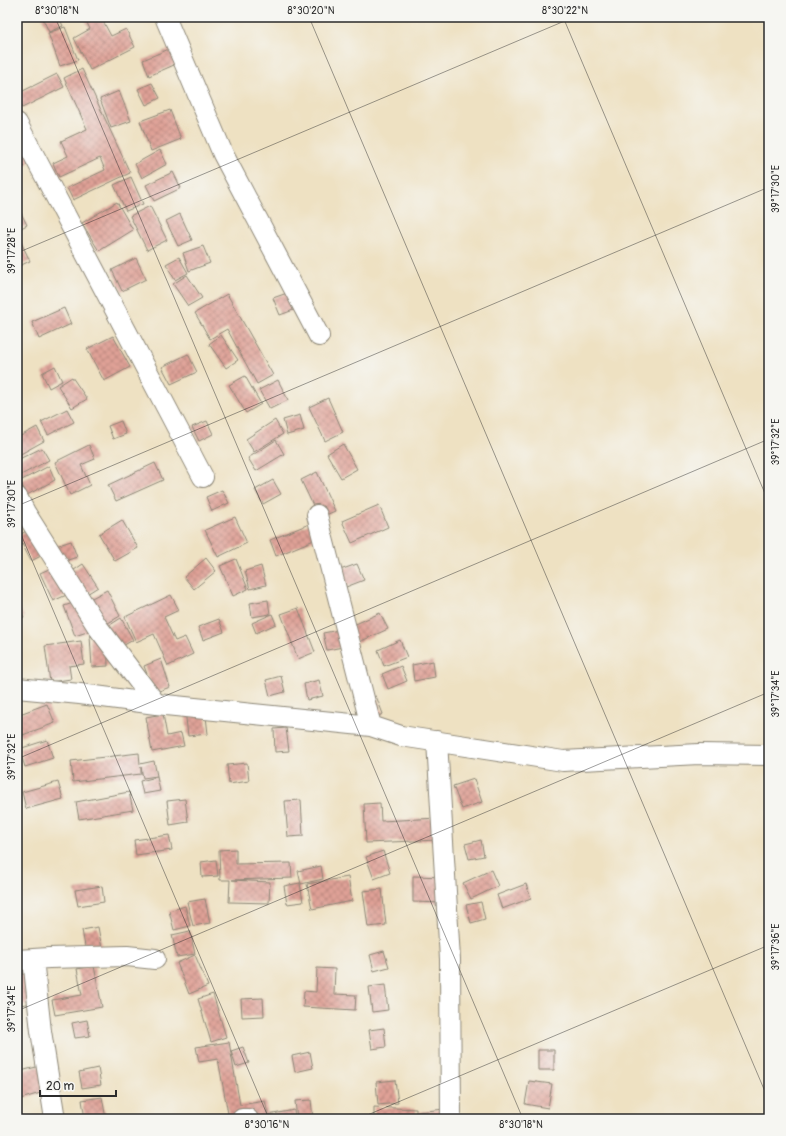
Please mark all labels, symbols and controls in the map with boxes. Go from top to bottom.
text: 8°30'18"N [35,5,79,17]
text: 8°30'20"N [287,5,335,17]
text: 8°30'22"N [542,5,588,17]
text: 39°17'30"E [770,165,782,213]
text: 39°17'28"E [6,228,18,274]
text: 39°17'32"E [770,419,782,465]
text: 39°17'30"E [6,480,18,528]
text: 39°17'34"E [770,671,782,717]
text: 39°17'32"E [6,734,18,780]
text: 39°17'36"E [770,924,782,970]
text: 39°17'34"E [6,986,18,1032]
scale bar [40,1072,116,1098]
text: 20 m [46,1079,75,1094]
text: 8°30'16"N [245,1119,289,1131]
text: 8°30'18"N [499,1119,543,1131]

